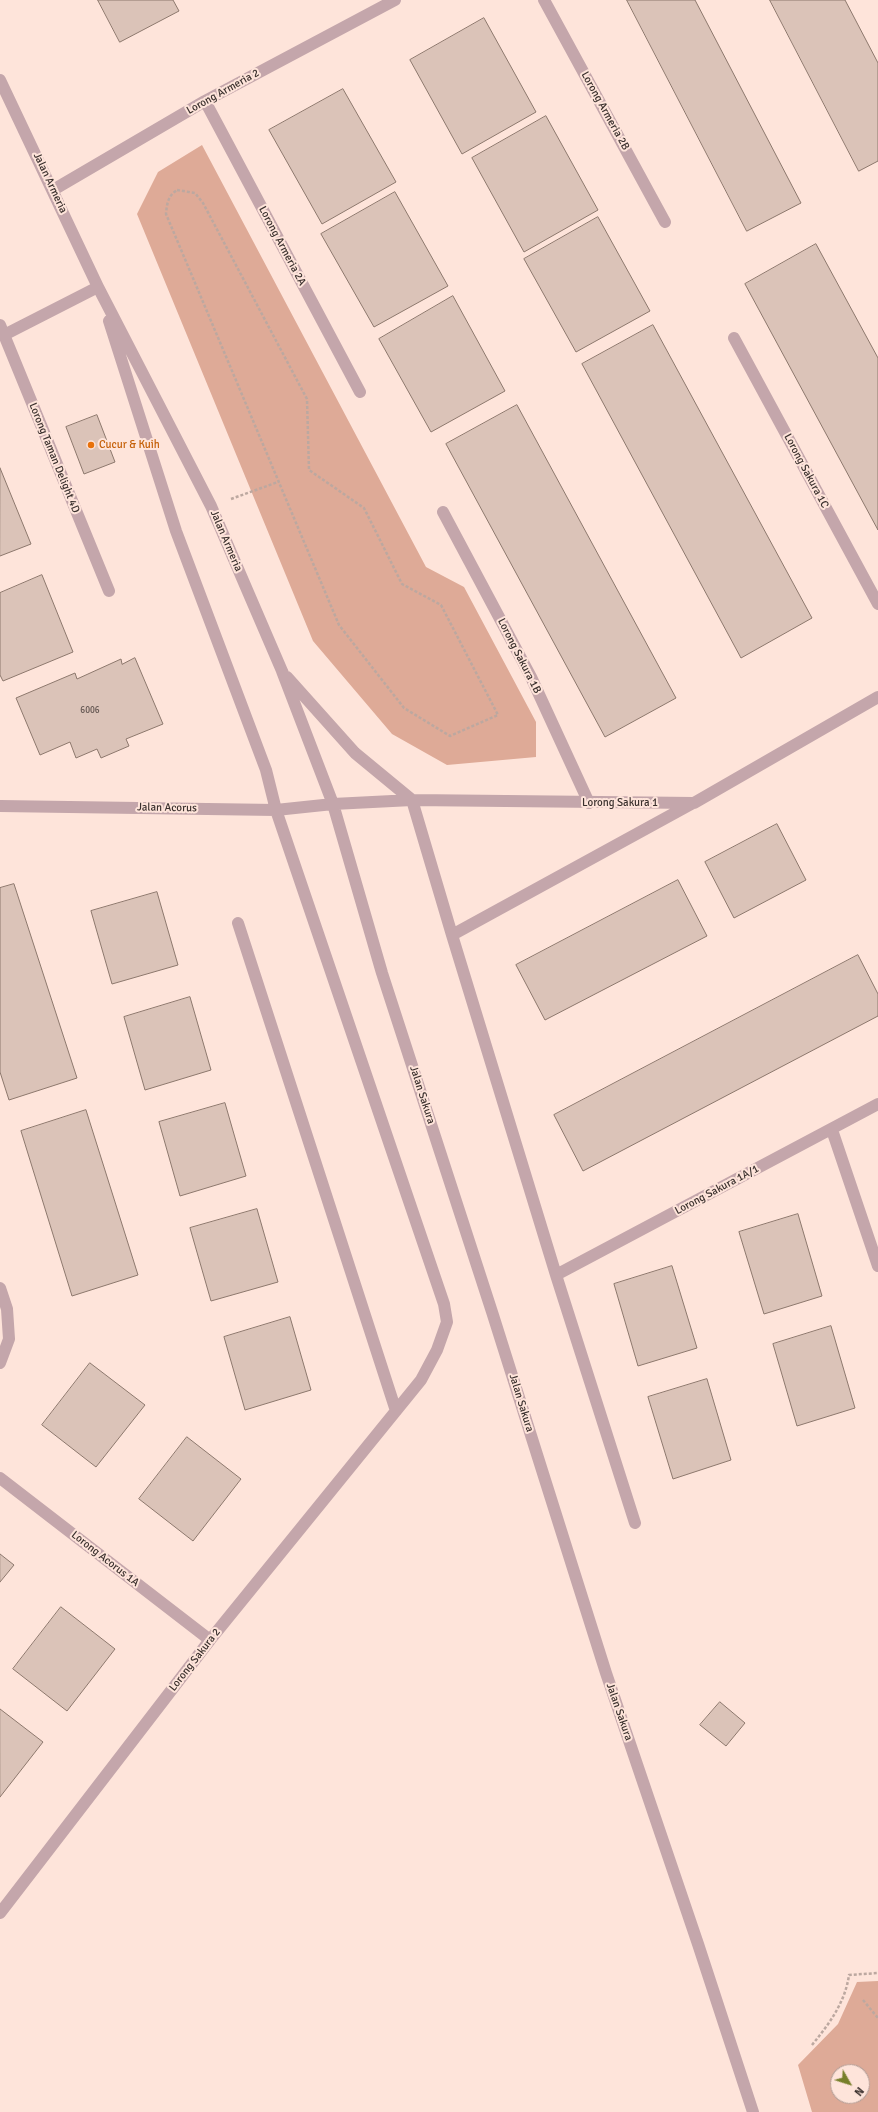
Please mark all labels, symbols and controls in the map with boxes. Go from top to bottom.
street label: Lorong Armeria 2 [184,67,262,117]
street label: Lorong Armeria 2B [578,69,632,153]
street label: Jalan Armeria [30,151,70,215]
street label: Lorong Armeria 2A [256,204,308,288]
street label: Lorong Taman Delight 4D [26,401,82,515]
street label: Lorong Sakura 1C [781,431,831,511]
place label: Cucur & Kuih [99,438,160,452]
marker: Cucur & Kuih [86,440,96,450]
street label: Jalan Armeria [207,508,245,574]
street label: Lorong Sakura 1B [494,616,544,696]
house number: 6006 [80,706,100,716]
street label: Lorong Sakura 1 [582,796,658,810]
street label: Jalan Acorus [137,801,197,815]
street label: Jalan Sakura [406,1064,438,1126]
street label: Lorong Sakura 1A/1 [673,1162,761,1218]
street label: Jalan Sakura [506,1372,536,1434]
street label: Lorong Acorus 1A [68,1528,142,1590]
street label: Lorong Sakura 2 [166,1626,224,1694]
street label: Jalan Sakura [603,1681,635,1743]
north arrow [830,2064,870,2104]
text: N [851,2084,866,2098]

